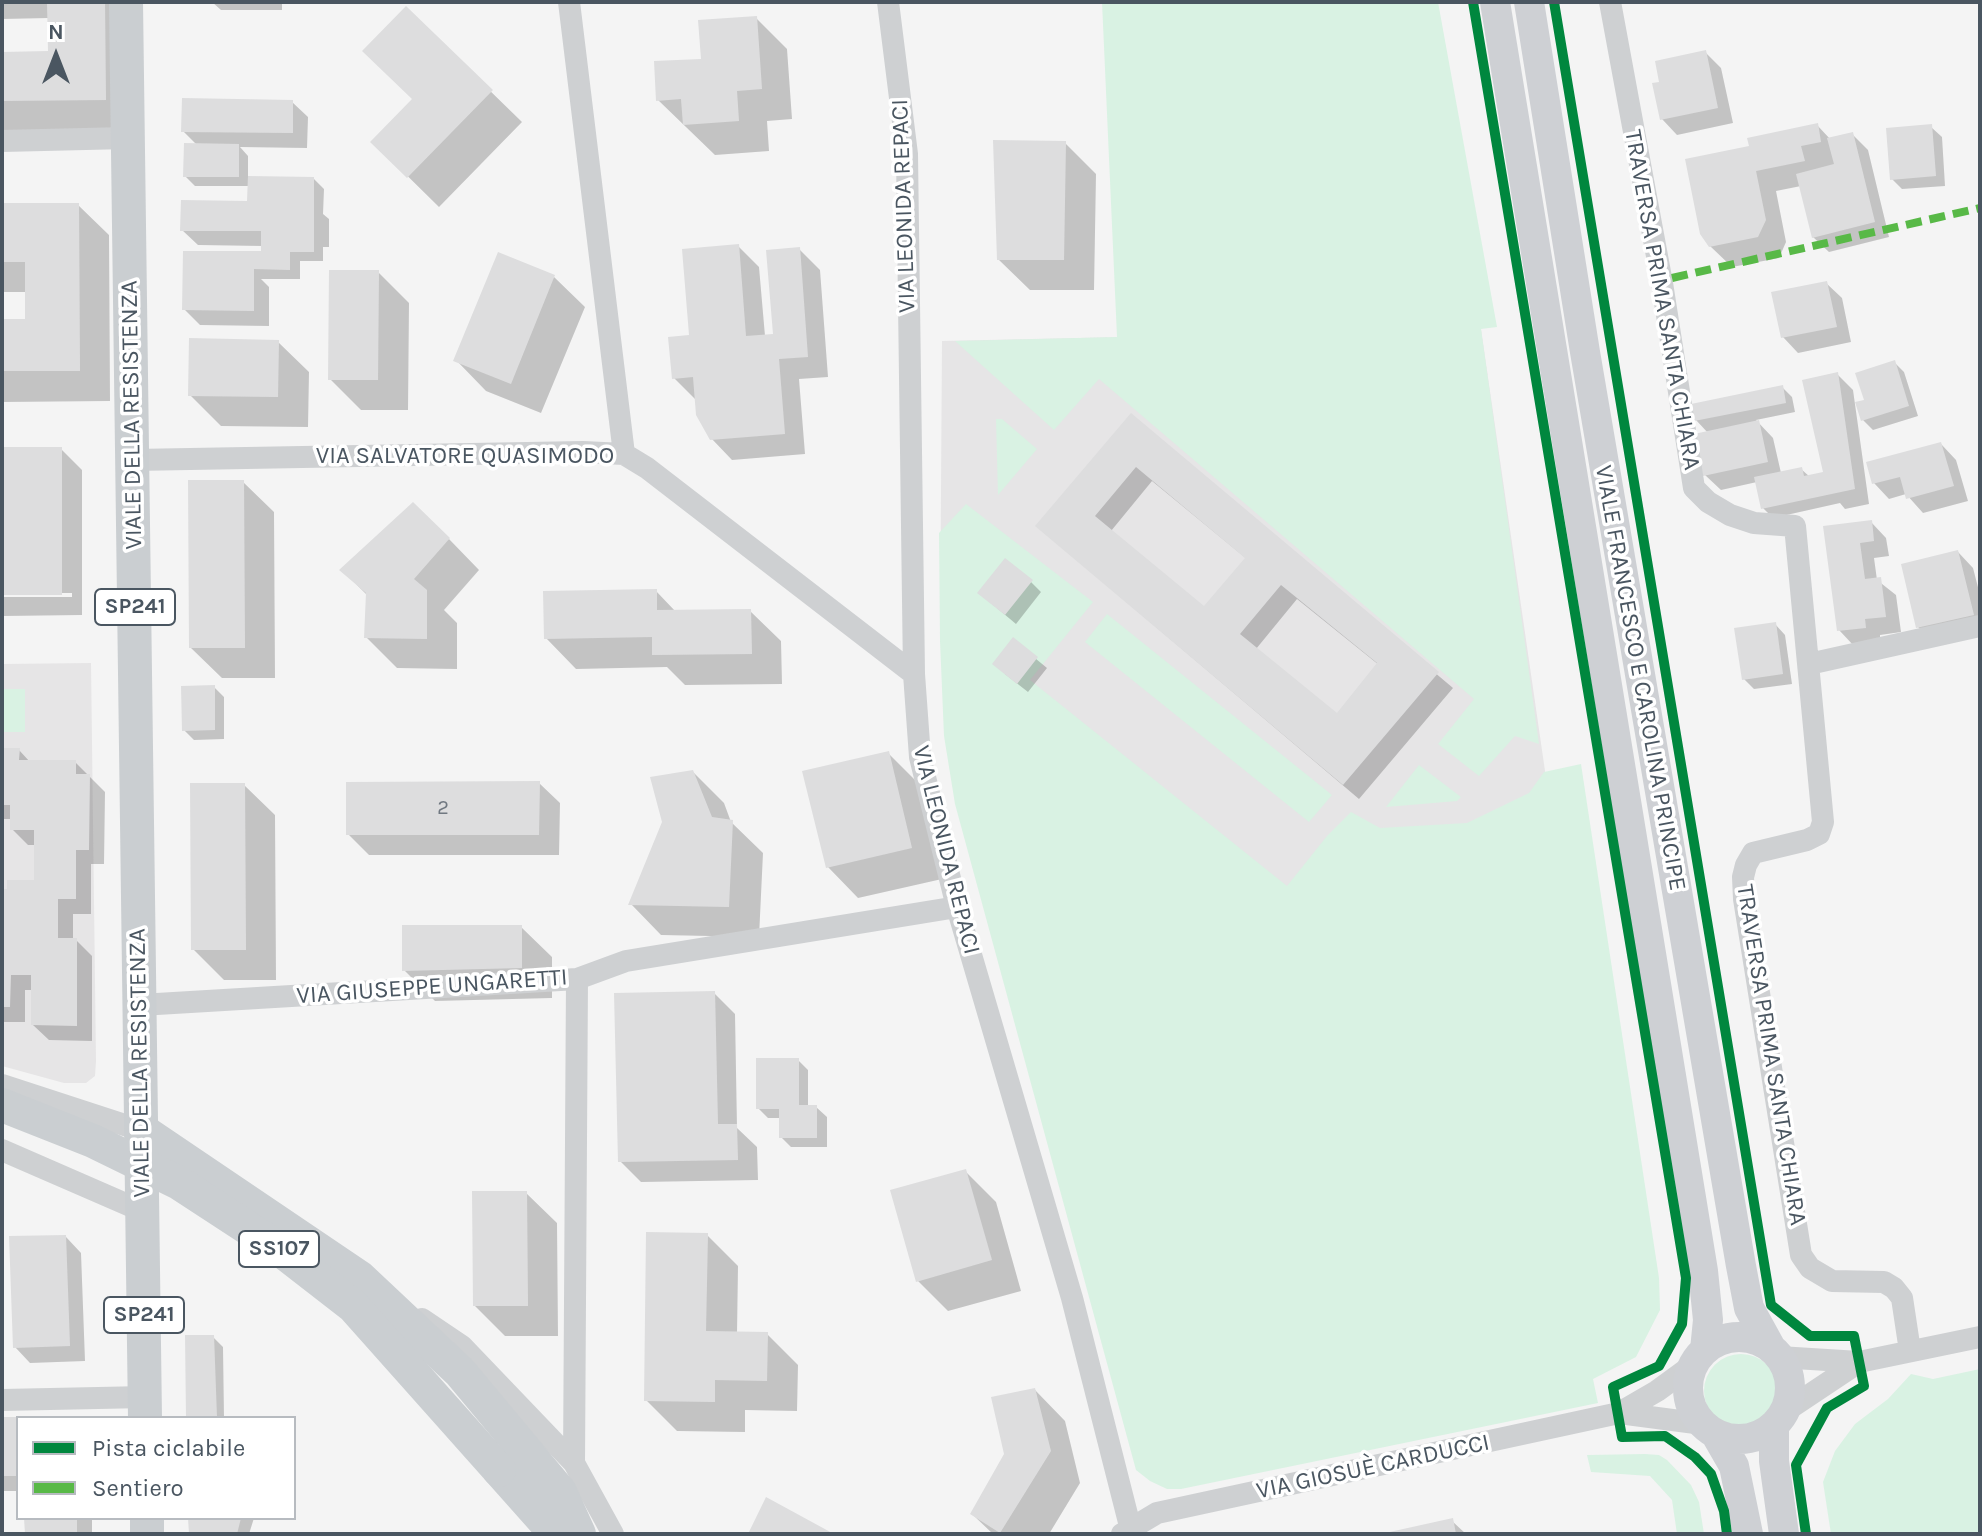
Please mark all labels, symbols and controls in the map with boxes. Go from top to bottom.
north arrow [16,16,96,96]
text: N [48,19,64,45]
street label: VIA LEONIDA REPACI [886,98,922,314]
street label: TRAVERSA PRIMA SANTA CHIARA [1618,128,1706,472]
street label: VIALE DELLA RESISTENZA [115,280,149,550]
street label: VIA SALVATORE QUASIMODO [316,442,614,470]
street label: VIALE FRANCESCO E CAROLINA PRINCIPE [1588,463,1692,893]
road number: SP241 [95,589,175,625]
street label: VIA LEONIDA REPACI [906,743,986,957]
house number: 2 [437,796,449,820]
street label: TRAVERSA PRIMA SANTA CHIARA [1730,882,1812,1228]
street label: VIALE DELLA RESISTENZA [123,928,157,1198]
street label: VIA GIUSEPPE UNGARETTI [296,963,568,1011]
road number: SS107 [239,1231,319,1267]
road number: SP241 [104,1297,184,1333]
legend [16,1416,296,1520]
street label: VIA GIOSUÈ CARDUCCI [1254,1428,1492,1506]
text: Pista ciclabile [92,1434,245,1462]
text: Sentiero [92,1474,184,1502]

